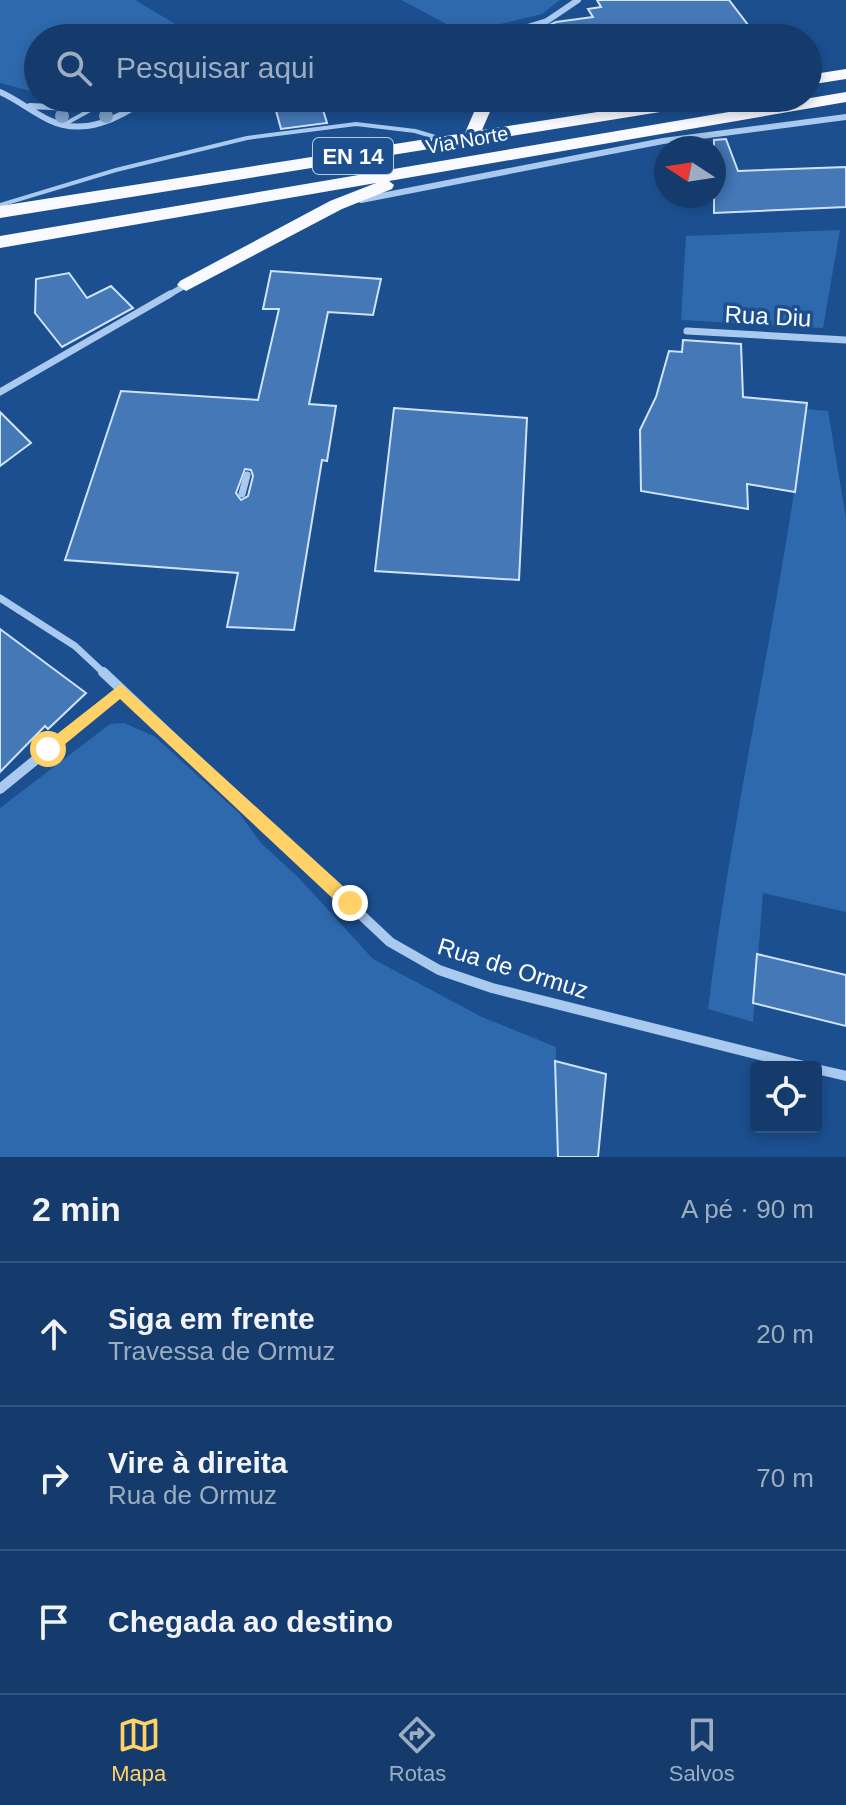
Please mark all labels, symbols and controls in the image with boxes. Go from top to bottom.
search box [24,24,822,112]
icon: search [52,46,96,90]
text: Pesquisar aqui [116,51,314,84]
street label: Via Norte [424,122,510,158]
north arrow [654,136,726,208]
road number: EN 14 [313,138,393,174]
street label: Rua Diu [724,300,812,332]
route start [30,731,66,767]
route end [332,885,368,921]
street label: Rua de Ormuz [434,932,592,1004]
map controls [750,1061,822,1133]
button: locate [750,1061,822,1133]
text: 2 min [32,1190,121,1228]
text: A pé · 90 m [681,1194,814,1224]
text: Siga em frente [108,1302,315,1335]
icon: ahead [32,1312,76,1356]
text: 20 m [756,1319,814,1349]
text: Travessa de Ormuz [108,1336,335,1366]
text: Vire à direita [108,1446,288,1479]
icon: right [32,1456,76,1500]
text: 70 m [756,1463,814,1493]
text: Rua de Ormuz [108,1480,277,1510]
icon: arrive [32,1600,76,1644]
text: Chegada ao destino [108,1605,393,1638]
tab: Mapa [111,1713,166,1787]
tab: Rotas [389,1713,446,1787]
tab: Salvos [669,1713,735,1787]

